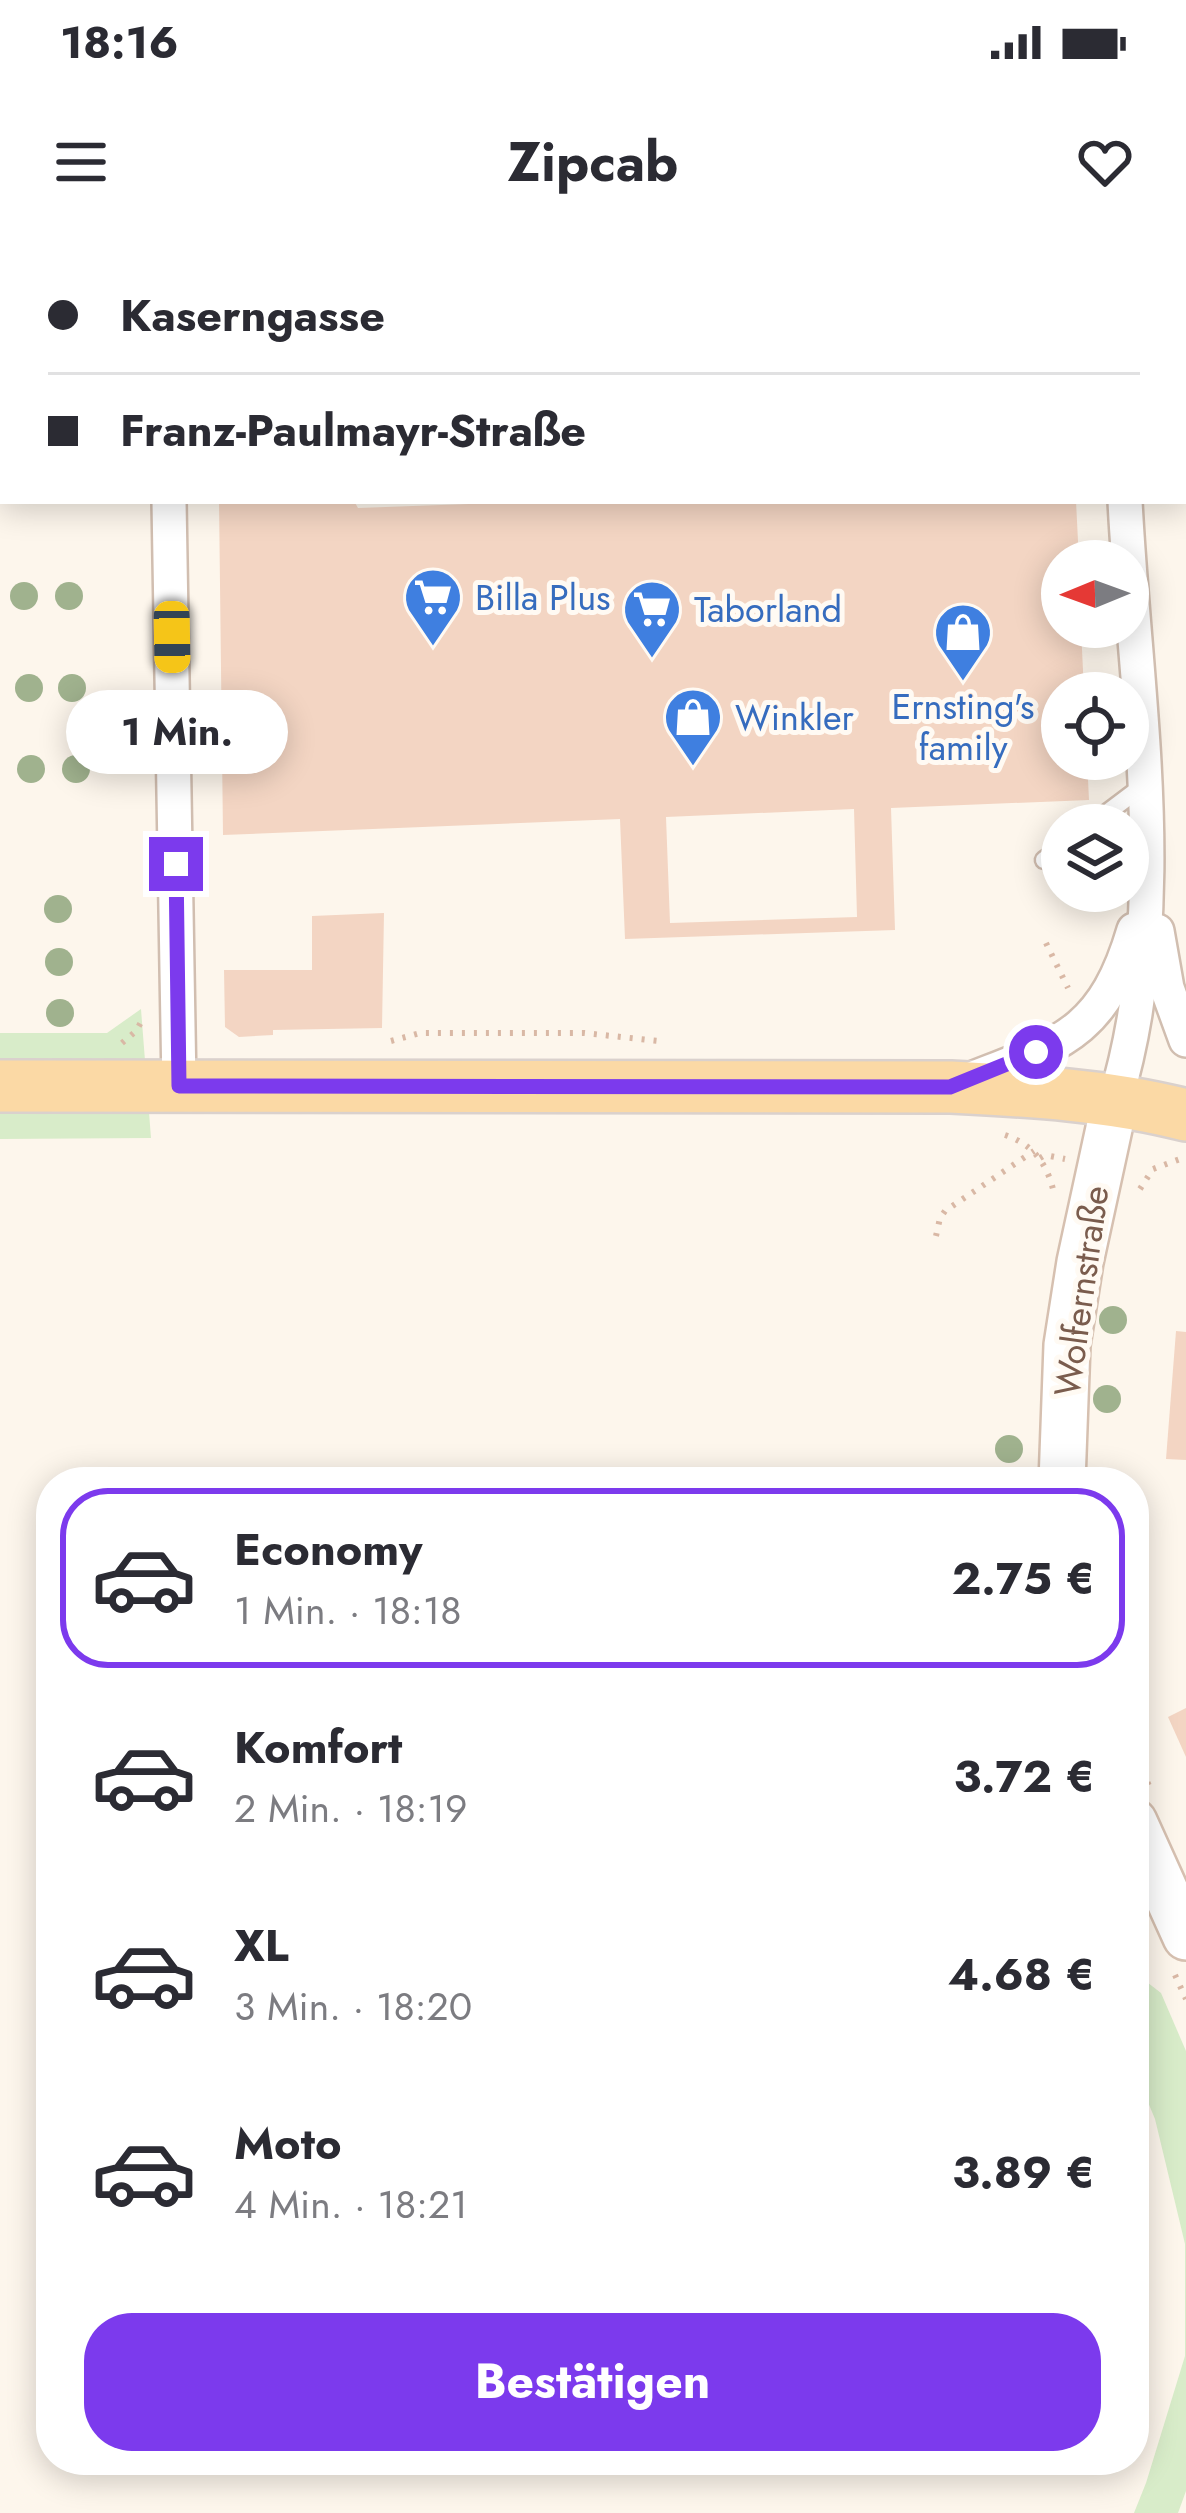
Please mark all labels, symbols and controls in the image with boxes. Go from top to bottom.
text: 18:16 [60,10,179,75]
text: Zipcab [508,123,678,201]
icon: menu [48,129,114,195]
icon: heart [1072,129,1138,195]
text: Kaserngasse [120,283,385,348]
text: Franz-Paulmayr-Straße [120,398,586,463]
north arrow [1041,540,1149,648]
map controls [1041,540,1149,912]
supermarket icon: Billa Plus [402,566,464,648]
place label: Billa Plus [475,571,611,623]
supermarket icon: Taborland [621,578,683,660]
place label: Taborland [694,583,842,635]
car [153,601,191,673]
shop icon: Ernsting's family [932,601,994,683]
button: locate [1041,672,1149,780]
place label: Ernsting's family [891,680,1035,773]
shop icon: Winkler [662,686,724,768]
callout: 1 Min. [65,690,287,774]
place label: Winkler [735,691,855,743]
text: 1 Min. [121,703,233,760]
button: layers [1041,804,1149,912]
route end [149,837,203,891]
route start [1009,1025,1063,1079]
street label: Wolfernstraße [1040,1182,1122,1400]
text: Economy [234,1517,422,1582]
icon: car [90,1524,198,1632]
text: 2.75 € [952,1546,1095,1611]
text: 1 Min. · 18:18 [234,1582,462,1639]
text: Komfort [234,1715,402,1780]
icon: car [90,1722,198,1830]
text: 3.72 € [954,1744,1095,1809]
text: 2 Min. · 18:19 [234,1780,467,1837]
text: XL [234,1913,289,1978]
icon: car [90,1920,198,2028]
text: 4.68 € [948,1942,1095,2007]
text: 3 Min. · 18:20 [234,1978,472,2035]
text: Moto [234,2111,342,2176]
icon: car [90,2118,198,2226]
text: 3.89 € [952,2140,1095,2205]
text: 4 Min. · 18:21 [234,2176,468,2233]
button: Bestätigen [84,2313,1101,2451]

